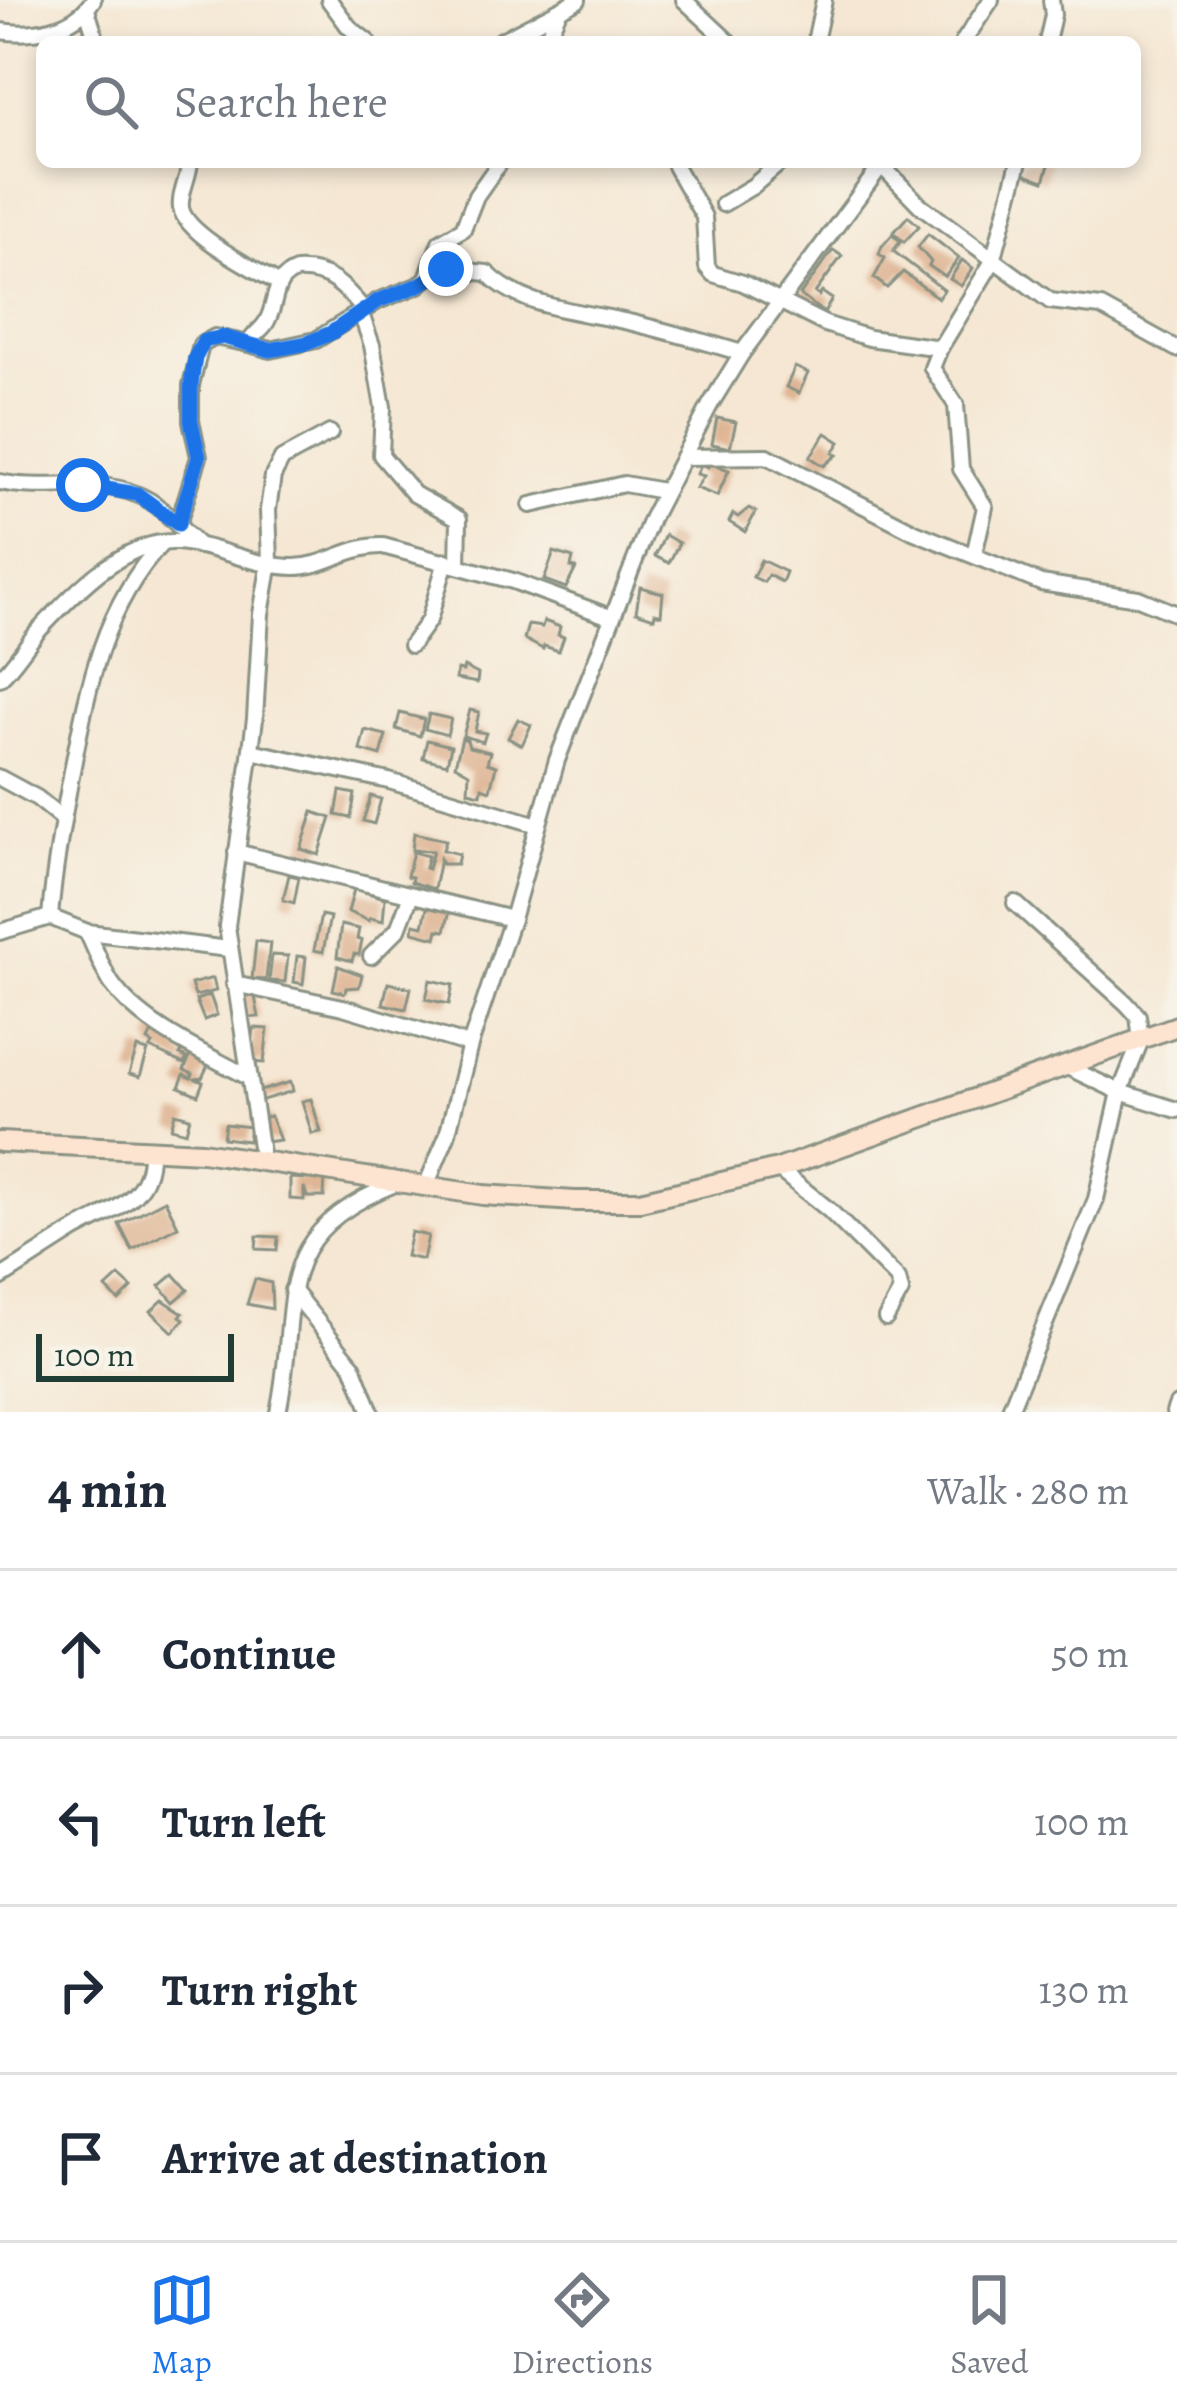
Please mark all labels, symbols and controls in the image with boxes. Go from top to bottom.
search box [36,36,1141,168]
icon: search [78,69,144,135]
text: Search here [174,71,388,133]
route end [419,242,473,296]
route start [56,458,110,512]
scale bar [36,1328,234,1381]
text: 100 m [54,1332,134,1377]
text: 4 min [48,1455,167,1525]
text: Walk · 280 m [927,1464,1129,1517]
icon: ahead [48,1621,114,1687]
text: Continue [162,1623,336,1685]
text: 50 m [1051,1627,1129,1680]
icon: left [48,1789,114,1855]
text: Turn left [162,1791,326,1853]
text: 100 m [1034,1795,1129,1848]
icon: right [48,1957,114,2023]
text: Turn right [162,1959,357,2021]
text: 130 m [1038,1963,1129,2016]
icon: arrive [48,2125,114,2191]
text: Arrive at destination [162,2127,548,2189]
tab: Map [149,2267,215,2384]
tab: Directions [512,2267,653,2384]
tab: Saved [950,2267,1028,2384]

